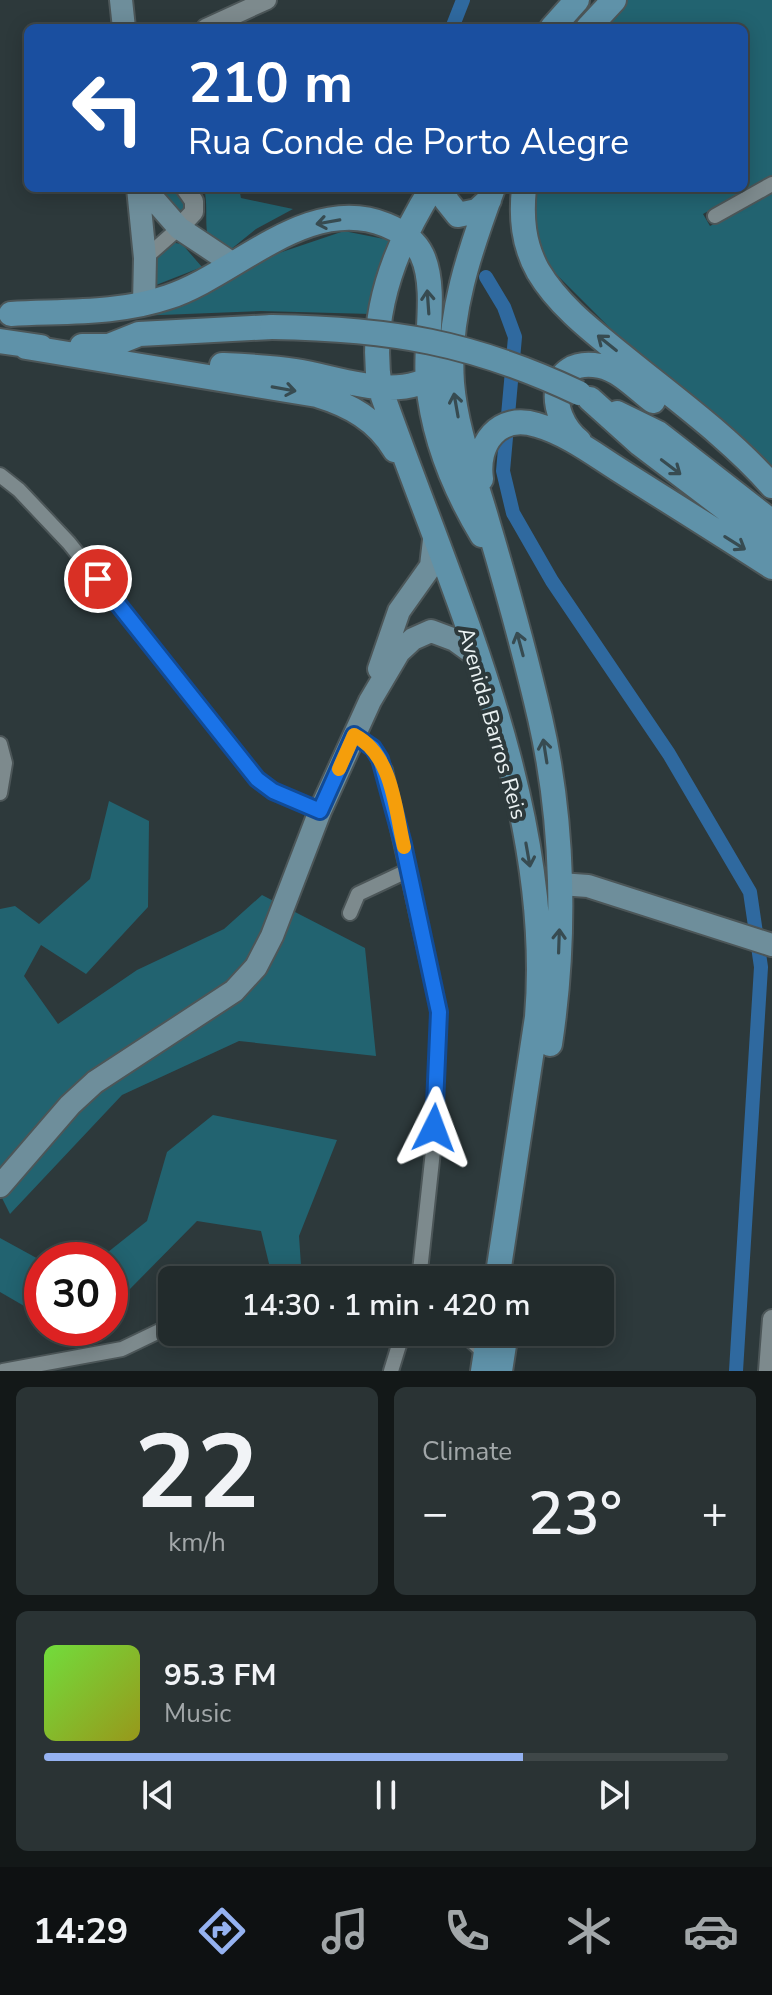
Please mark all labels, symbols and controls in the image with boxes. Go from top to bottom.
text: 210 m [188,45,353,122]
icon: left [56,56,160,160]
text: Rua Conde de Porto Alegre [188,118,629,167]
one-way arrow [316,216,342,231]
one-way arrow [420,290,435,316]
one-way arrow [597,335,618,352]
one-way arrow [270,382,296,397]
one-way arrow [448,392,463,418]
one-way arrow [659,459,681,476]
one-way arrow [723,536,746,552]
pin [64,545,132,613]
icon: arrive [76,557,120,601]
street label: Avenida Barros Reis [450,624,534,823]
one-way arrow [512,632,527,657]
one-way arrow [537,739,552,764]
one-way arrow [521,842,536,868]
one-way arrow [552,928,567,955]
position arrow [392,1086,476,1170]
speed limit sign: 30 [24,1242,128,1346]
text: 14:30 · 1 min · 420 m [241,1285,531,1326]
text: 22 [135,1402,259,1544]
text: Climate [422,1434,512,1469]
text: 23° [528,1473,622,1555]
text: − [422,1484,448,1544]
text: + [702,1484,728,1544]
text: km/h [168,1525,226,1560]
text: 95.3 FM [164,1655,276,1696]
text: Music [164,1696,231,1731]
icon: previous [136,1773,180,1817]
icon: pause [364,1773,408,1817]
icon: next [592,1773,636,1817]
icon: directions [194,1903,250,1959]
icon: music [317,1903,373,1959]
icon: phone [439,1903,495,1959]
icon: climate [561,1903,617,1959]
icon: car [683,1903,739,1959]
text: 14:29 [33,1907,128,1956]

